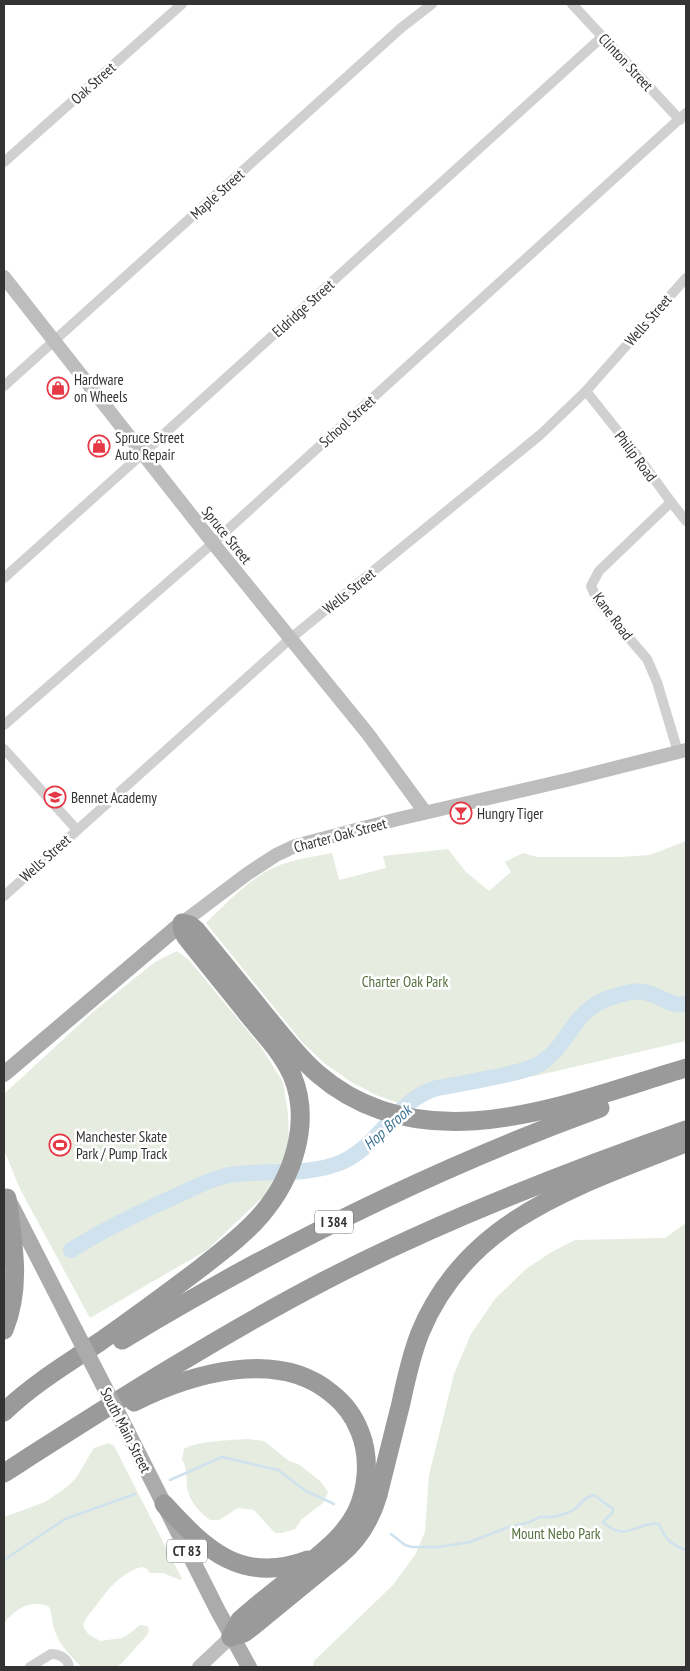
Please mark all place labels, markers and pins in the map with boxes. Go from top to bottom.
place label: Hardware on Wheels [74,370,128,406]
shop icon: Hardware on Wheels [46,376,70,400]
place label: Spruce Street Auto Repair [115,428,184,464]
shop icon: Spruce Street Auto Repair [87,434,111,458]
school or university icon: Bennet Academy [43,785,67,809]
place label: Bennet Academy [71,788,157,807]
bar icon: Hungry Tiger [449,801,473,825]
place label: Hungry Tiger [477,804,544,823]
place label: Manchester Skate Park / Pump Track [76,1127,168,1163]
sports icon: Manchester Skate Park / Pump Track [48,1133,72,1157]

